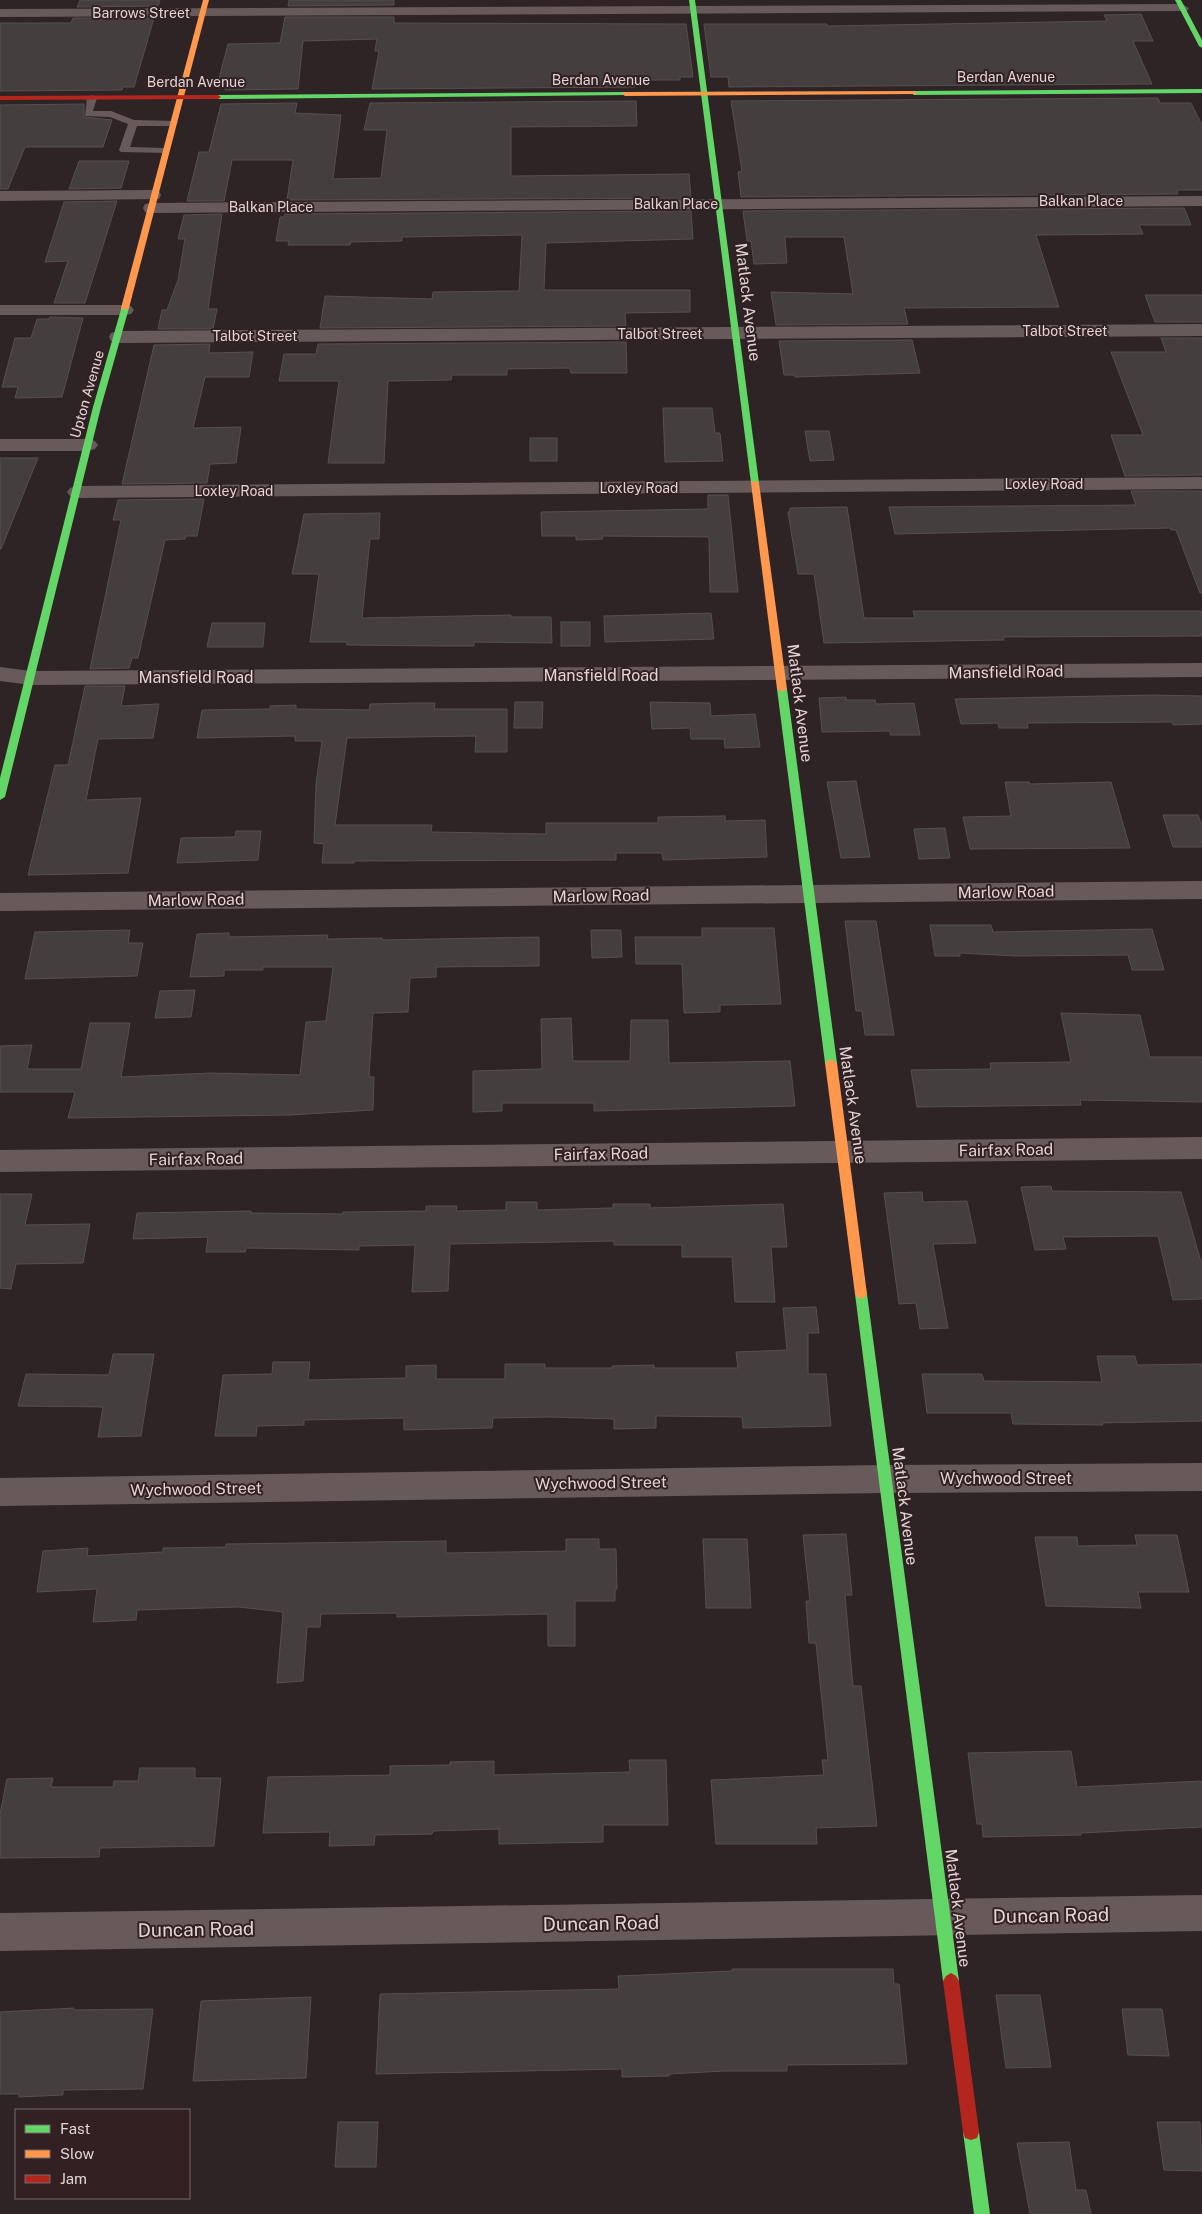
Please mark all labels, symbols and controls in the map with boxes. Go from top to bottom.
street label: Barrows Street [92,5,190,21]
street label: Berdan Avenue [957,69,1055,85]
street label: Berdan Avenue [552,72,650,88]
street label: Berdan Avenue [147,74,245,90]
street label: Balkan Place [1039,193,1123,209]
street label: Balkan Place [634,196,718,212]
street label: Balkan Place [229,199,313,215]
street label: Matlack Avenue [731,242,765,362]
street label: Talbot Street [1022,323,1108,339]
street label: Talbot Street [617,326,703,342]
street label: Talbot Street [212,328,298,344]
street label: Upton Avenue [67,348,107,440]
street label: Loxley Road [1005,476,1083,492]
street label: Loxley Road [600,480,678,496]
street label: Loxley Road [195,483,273,499]
street label: Matlack Avenue [783,643,817,763]
street label: Mansfield Road [948,661,1064,683]
street label: Mansfield Road [543,666,659,685]
street label: Mansfield Road [138,668,254,687]
street label: Marlow Road [957,882,1055,902]
street label: Marlow Road [552,886,650,906]
street label: Marlow Road [147,890,245,910]
street label: Matlack Avenue [835,1045,871,1165]
street label: Fairfax Road [959,1140,1053,1160]
street label: Fairfax Road [554,1144,648,1164]
street label: Fairfax Road [149,1149,243,1169]
street label: Matlack Avenue [888,1446,922,1566]
street label: Wychwood Street [940,1469,1072,1488]
street label: Wychwood Street [535,1472,667,1494]
street label: Wychwood Street [130,1478,262,1500]
street label: Matlack Avenue [941,1848,975,1968]
street label: Duncan Road [993,1903,1109,1927]
street label: Duncan Road [543,1911,659,1935]
street label: Duncan Road [138,1917,254,1941]
legend [15,2109,190,2199]
text: Fast [60,2120,90,2137]
text: Slow [60,2145,95,2162]
text: Jam [60,2170,87,2187]

